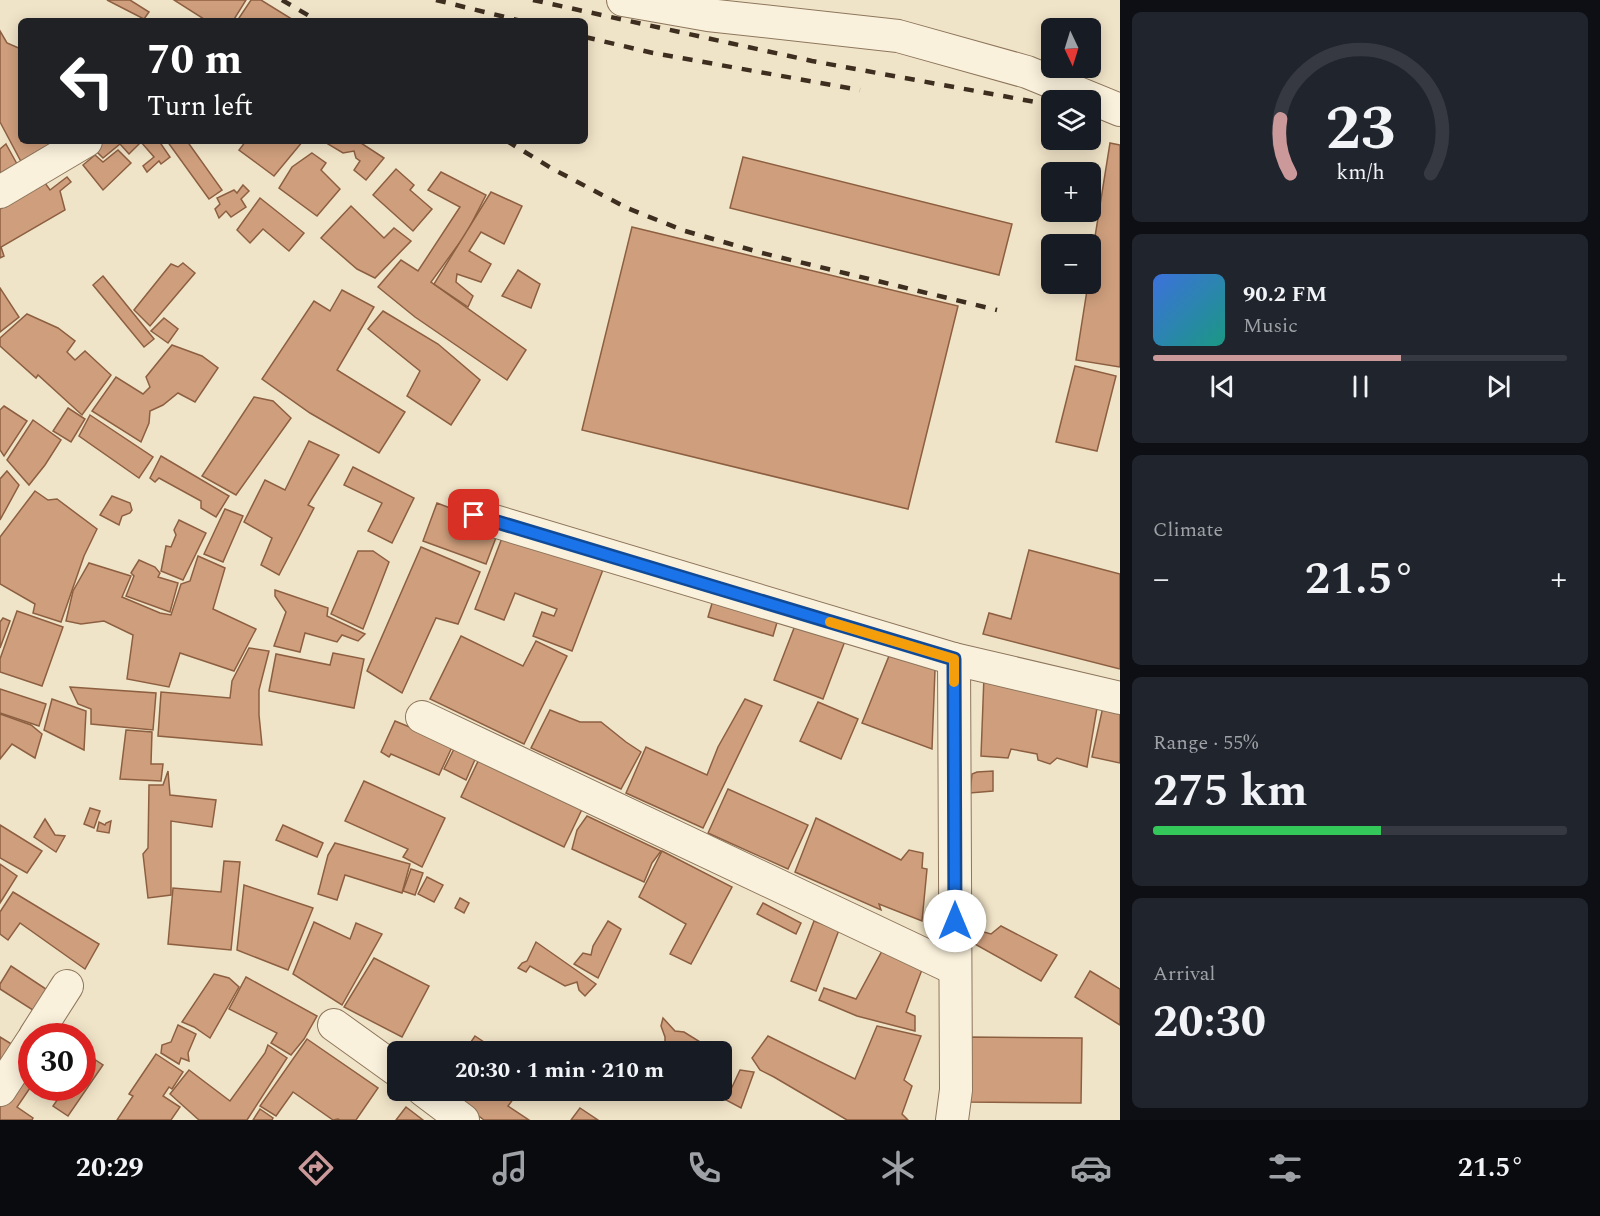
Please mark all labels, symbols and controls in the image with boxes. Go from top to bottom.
north arrow [1041,18,1101,78]
map controls [1041,18,1101,294]
text: 70 m [147,29,242,92]
icon: left [48,42,126,120]
text: 23 [1325,82,1395,177]
text: Turn left [147,86,253,128]
button: layers [1041,90,1101,150]
text: km/h [1336,156,1384,189]
button: + [1041,162,1101,222]
button: − [1041,234,1101,294]
text: 90.2 FM [1243,278,1327,311]
text: Music [1243,311,1298,341]
icon: previous [1206,370,1239,403]
icon: pause [1344,370,1377,403]
icon: next [1482,370,1515,403]
pin [448,489,499,540]
icon: arrive [457,498,490,531]
text: Climate [1153,515,1223,545]
text: 21.5° [1305,545,1415,614]
text: − [1153,554,1170,604]
text: + [1550,554,1567,604]
text: Range · 55% [1153,728,1258,758]
text: 275 km [1153,757,1308,826]
position arrow [923,889,987,953]
text: Arrival [1153,959,1215,989]
text: 20:30 [1153,988,1266,1057]
speed limit sign: 30 [18,1023,96,1101]
text: 20:30 · 1 min · 210 m [455,1054,664,1087]
text: 20:29 [76,1147,144,1189]
icon: directions [295,1147,337,1189]
icon: music [489,1147,531,1189]
icon: phone [683,1147,725,1189]
icon: climate [877,1147,919,1189]
icon: car [1070,1147,1112,1189]
icon: filters [1264,1147,1306,1189]
text: 21.5° [1458,1147,1524,1189]

